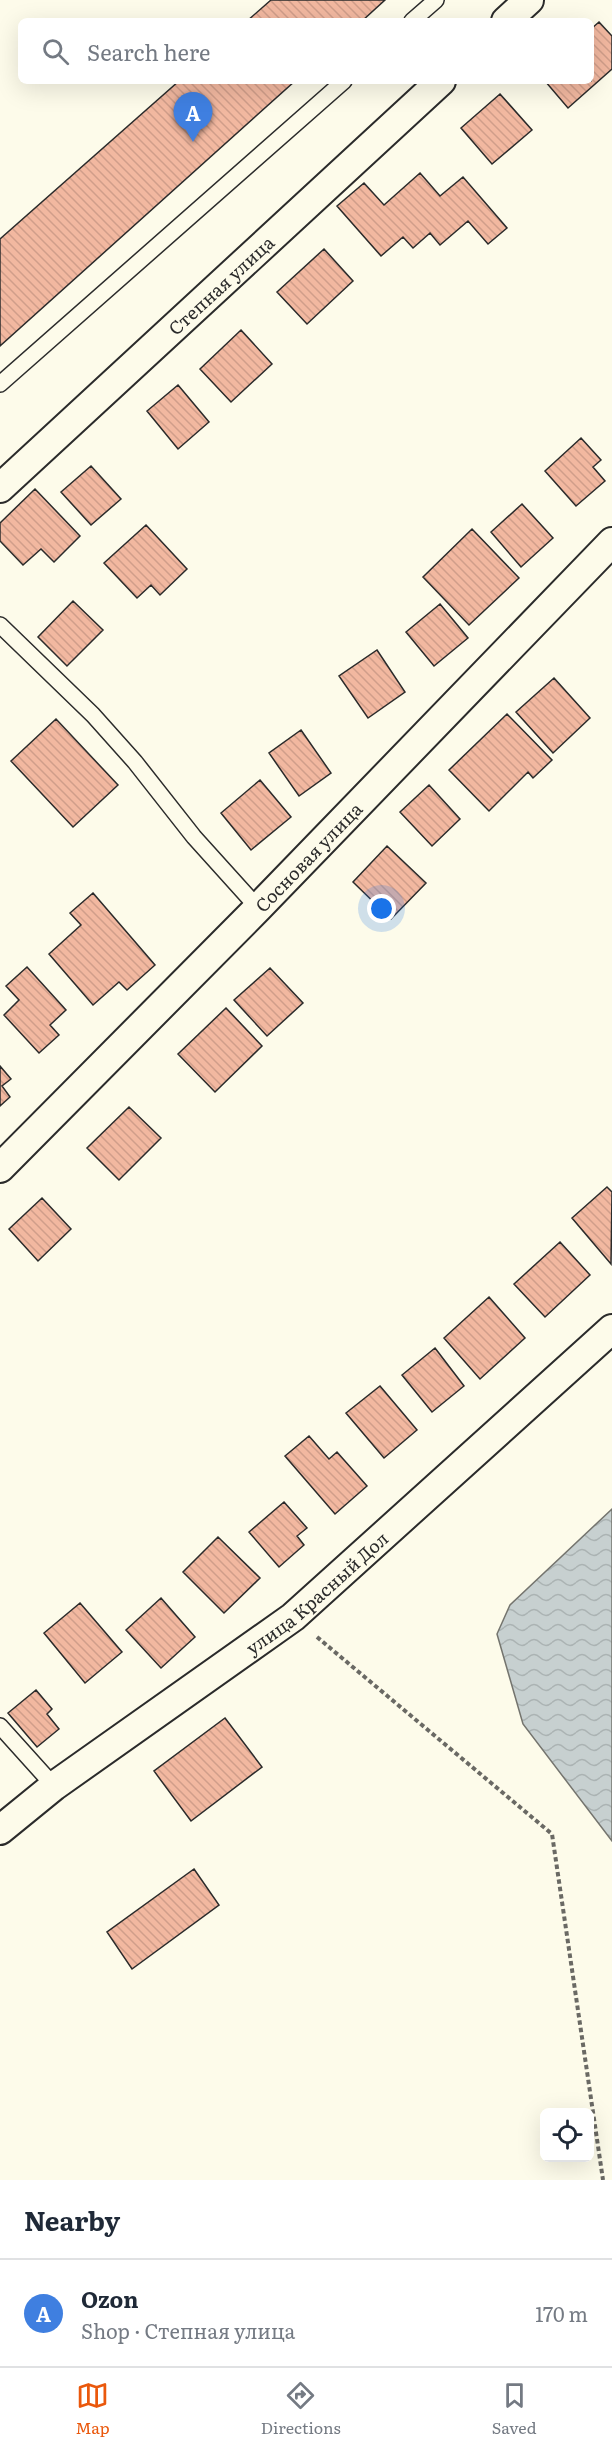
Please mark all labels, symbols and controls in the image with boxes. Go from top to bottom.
search box [18,18,594,84]
icon: search [39,35,72,68]
text: Search here [87,35,210,68]
pin: A [174,92,212,142]
street label: Степная улица [161,228,280,340]
street label: Сосновая улица [248,795,368,918]
your location [367,894,396,923]
street label: улица Красный Дол [240,1524,393,1660]
map controls [540,2108,594,2162]
button: locate [540,2108,594,2162]
text: Nearby [24,2200,120,2239]
text: Ozon [81,2282,138,2315]
text: A [36,2298,51,2328]
text: 170 m [535,2298,588,2328]
text: Shop · Степная улица [81,2315,295,2345]
tab: Map [76,2379,110,2439]
tab: Directions [261,2379,341,2439]
tab: Saved [492,2379,536,2439]

